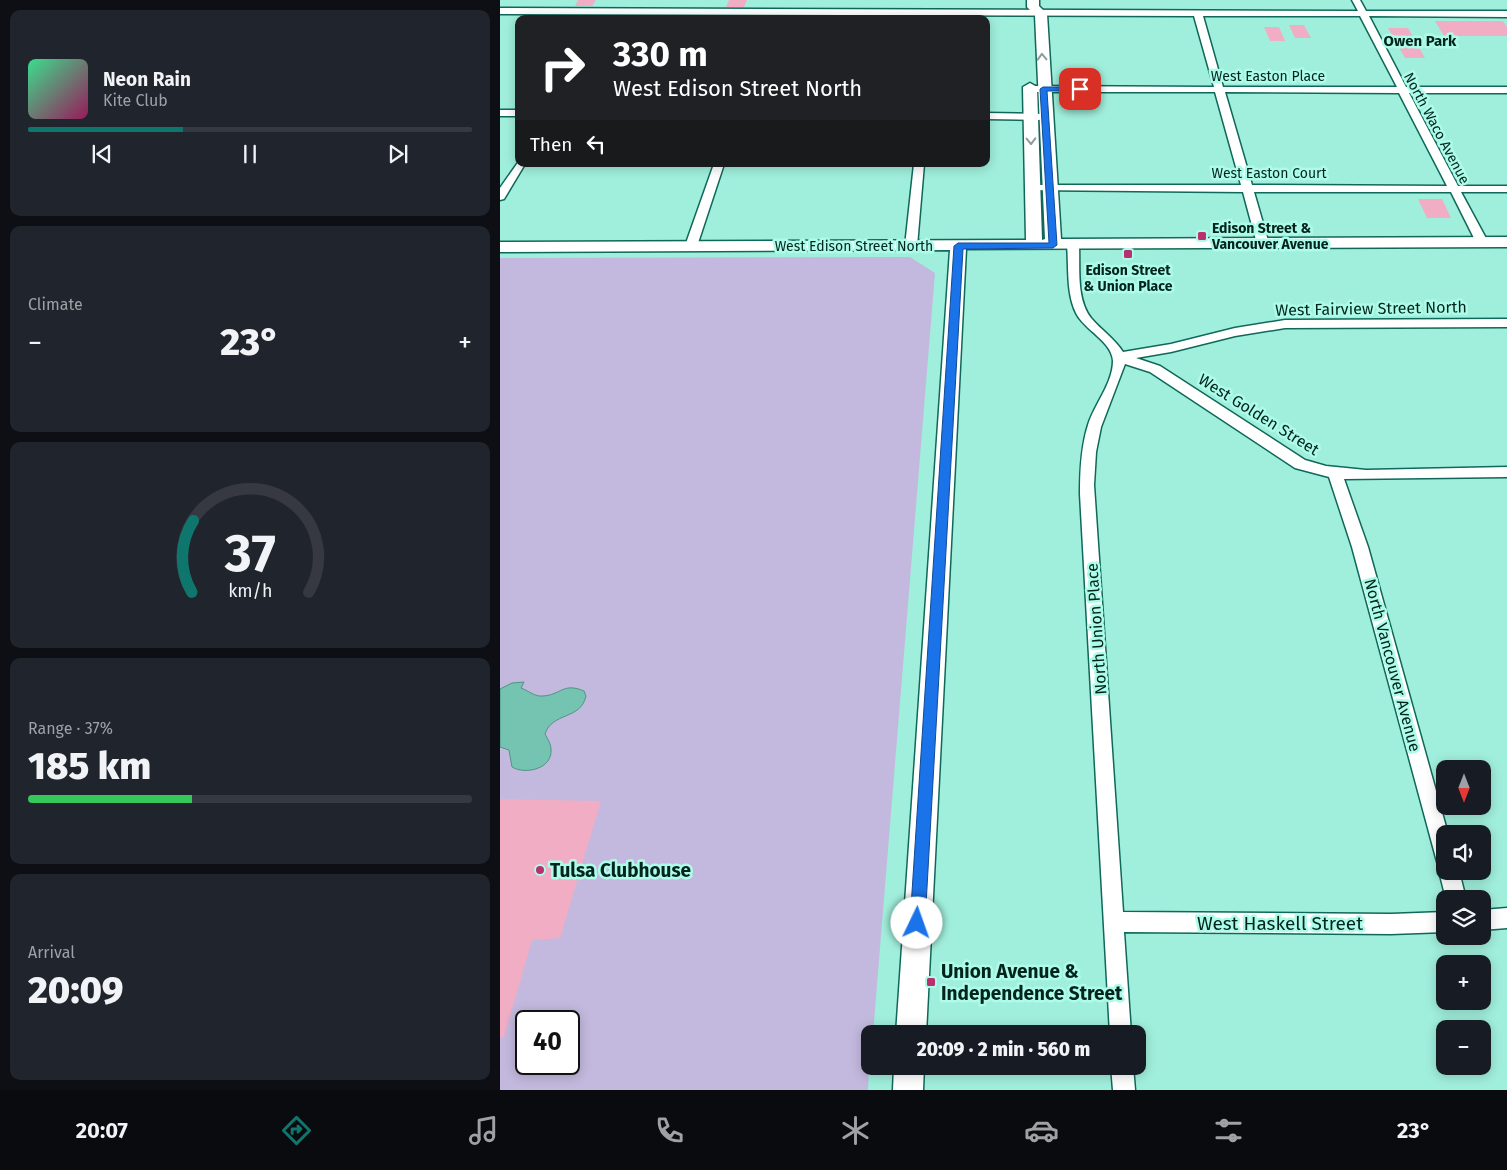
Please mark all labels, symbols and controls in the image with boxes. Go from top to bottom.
district label: Owen Park [1384,32,1457,50]
text: 330 m [613,33,708,75]
icon: right [530,35,595,100]
one-way arrow [1037,53,1048,61]
text: Neon Rain [103,68,191,91]
pin [1059,68,1101,110]
street label: West Easton Place [1211,68,1325,85]
street label: North Waco Avenue [1400,70,1473,187]
text: West Edison Street North [613,75,862,102]
icon: arrive [1066,75,1094,103]
text: Kite Club [103,91,168,110]
icon: left [582,130,610,158]
text: Then [530,133,572,156]
one-way arrow [1025,137,1036,145]
icon: previous [88,140,116,168]
icon: pause [236,140,264,168]
icon: next [384,140,412,168]
street label: West Easton Court [1212,165,1327,182]
place label: Edison Street & Vancouver Avenue [1211,220,1329,253]
marker: Edison Street & Vancouver Avenue [1196,230,1208,242]
street label: West Edison Street North [775,238,933,255]
marker: Edison Street & Union Place [1122,248,1134,260]
place label: Edison Street & Union Place [1084,262,1173,295]
text: Climate [28,295,83,314]
street label: West Fairview Street North [1275,297,1467,320]
text: 23° [220,319,280,365]
text: − [28,326,42,359]
text: + [458,326,472,359]
street label: West Golden Street [1195,370,1323,459]
text: 37 [223,522,276,585]
street label: North Union Place [1082,563,1111,695]
street label: North Vancouver Avenue [1360,577,1425,754]
text: km/h [228,580,272,602]
text: Range · 37% [28,719,113,738]
text: 185 km [28,743,151,789]
north arrow [1436,760,1491,815]
map controls [1436,760,1491,1075]
button: sound [1436,825,1491,880]
place label: Tulsa Clubhouse [550,859,691,882]
marker: Tulsa Clubhouse [534,864,546,876]
button: layers [1436,890,1491,945]
position arrow [890,896,942,948]
street label: West Haskell Street [1197,912,1363,935]
text: Arrival [28,943,75,962]
button: + [1436,955,1491,1010]
place label: Union Avenue & Independence Street [941,960,1123,1005]
text: 20:09 [28,967,123,1013]
marker: Union Avenue & Independence Street [925,976,937,988]
speed limit sign: 40 [515,1010,580,1075]
button: − [1436,1020,1491,1075]
text: 20:09 · 2 min · 560 m [917,1038,1090,1061]
icon: directions [279,1113,314,1148]
icon: music [466,1113,501,1148]
icon: phone [652,1113,687,1148]
icon: climate [838,1113,873,1148]
icon: car [1024,1113,1059,1148]
icon: filters [1211,1113,1246,1148]
text: 20:07 [76,1117,128,1144]
text: 23° [1397,1117,1431,1144]

